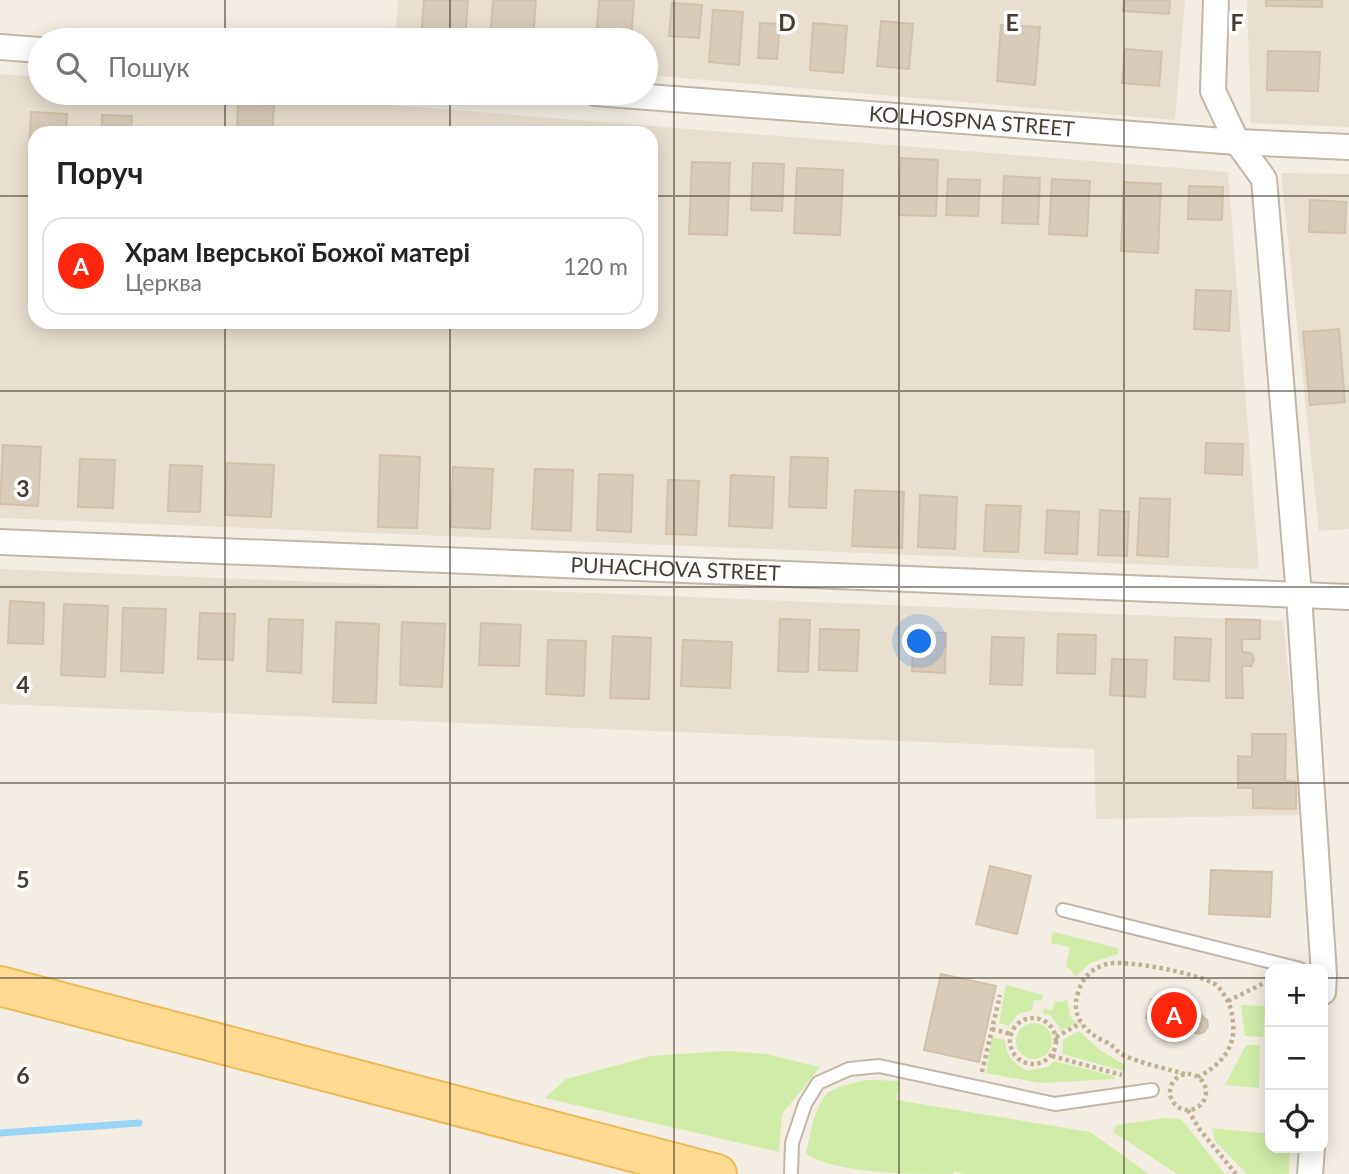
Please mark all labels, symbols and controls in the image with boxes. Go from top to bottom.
text: D [778,8,796,36]
text: E [1005,8,1019,36]
text: F [1230,8,1244,36]
search box [28,28,658,105]
icon: search [52,48,90,86]
text: Пошук [108,51,190,83]
street label: KOLHOSPNA STREET [868,100,1076,141]
text: Поруч [56,154,143,190]
text: Храм Іверської Божої матері [125,236,470,268]
text: A [73,252,89,280]
text: 120 m [563,252,628,280]
text: Церква [125,268,202,296]
text: 3 [16,474,30,502]
street label: PUHACHOVA STREET [570,551,782,585]
your location [902,624,936,658]
text: 4 [16,670,30,698]
text: 5 [16,865,30,893]
map controls [1265,964,1328,1153]
button: + [1265,964,1328,1027]
pin: A [1151,989,1197,1041]
button: − [1265,1027,1328,1090]
text: 6 [16,1061,30,1089]
button: locate [1265,1090,1328,1153]

